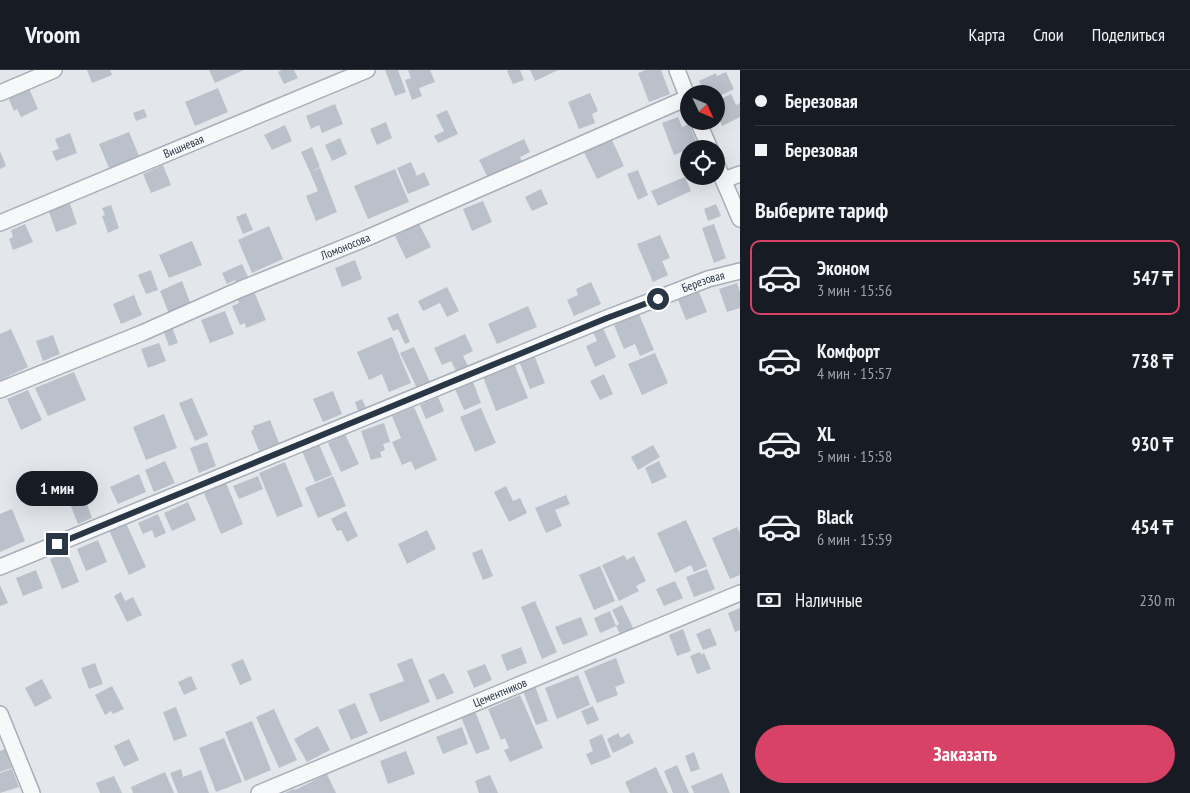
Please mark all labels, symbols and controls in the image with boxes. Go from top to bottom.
text: Vroom [25,19,80,50]
text: Карта [968,23,1005,46]
text: Слои [1033,23,1064,46]
text: Поделиться [1092,23,1165,46]
north arrow [680,85,725,130]
map controls [680,85,725,185]
text: Березовая [785,89,858,113]
street label: Вишневая [161,131,206,161]
text: Березовая [785,138,858,162]
button: locate [680,140,725,185]
text: Выберите тариф [755,196,888,224]
street label: Ломоносова [317,230,372,263]
icon: car [757,255,802,300]
text: Эконом [817,256,870,280]
text: 547 ₸ [1132,266,1173,290]
street label: Березовая [679,267,726,295]
text: 3 мин · 15:56 [817,280,892,300]
route start [647,288,669,310]
icon: car [757,338,802,383]
text: Комфорт [817,339,880,363]
text: 738 ₸ [1131,349,1173,373]
text: 4 мин · 15:57 [817,363,892,383]
icon: car [757,421,802,466]
text: XL [817,422,835,446]
text: 930 ₸ [1131,432,1173,456]
text: 5 мин · 15:58 [817,446,892,466]
callout: 1 мин [16,472,98,506]
text: 1 мин [40,478,74,498]
icon: car [757,504,802,549]
text: Black [817,505,853,529]
text: 454 ₸ [1131,515,1173,539]
text: 6 мин · 15:59 [817,529,892,549]
route end [46,533,68,555]
icon: cash [755,586,783,614]
text: Наличные [795,588,863,612]
text: 230 m [1140,590,1175,610]
street label: Цементников [471,674,529,710]
button: Заказать [755,725,1175,783]

